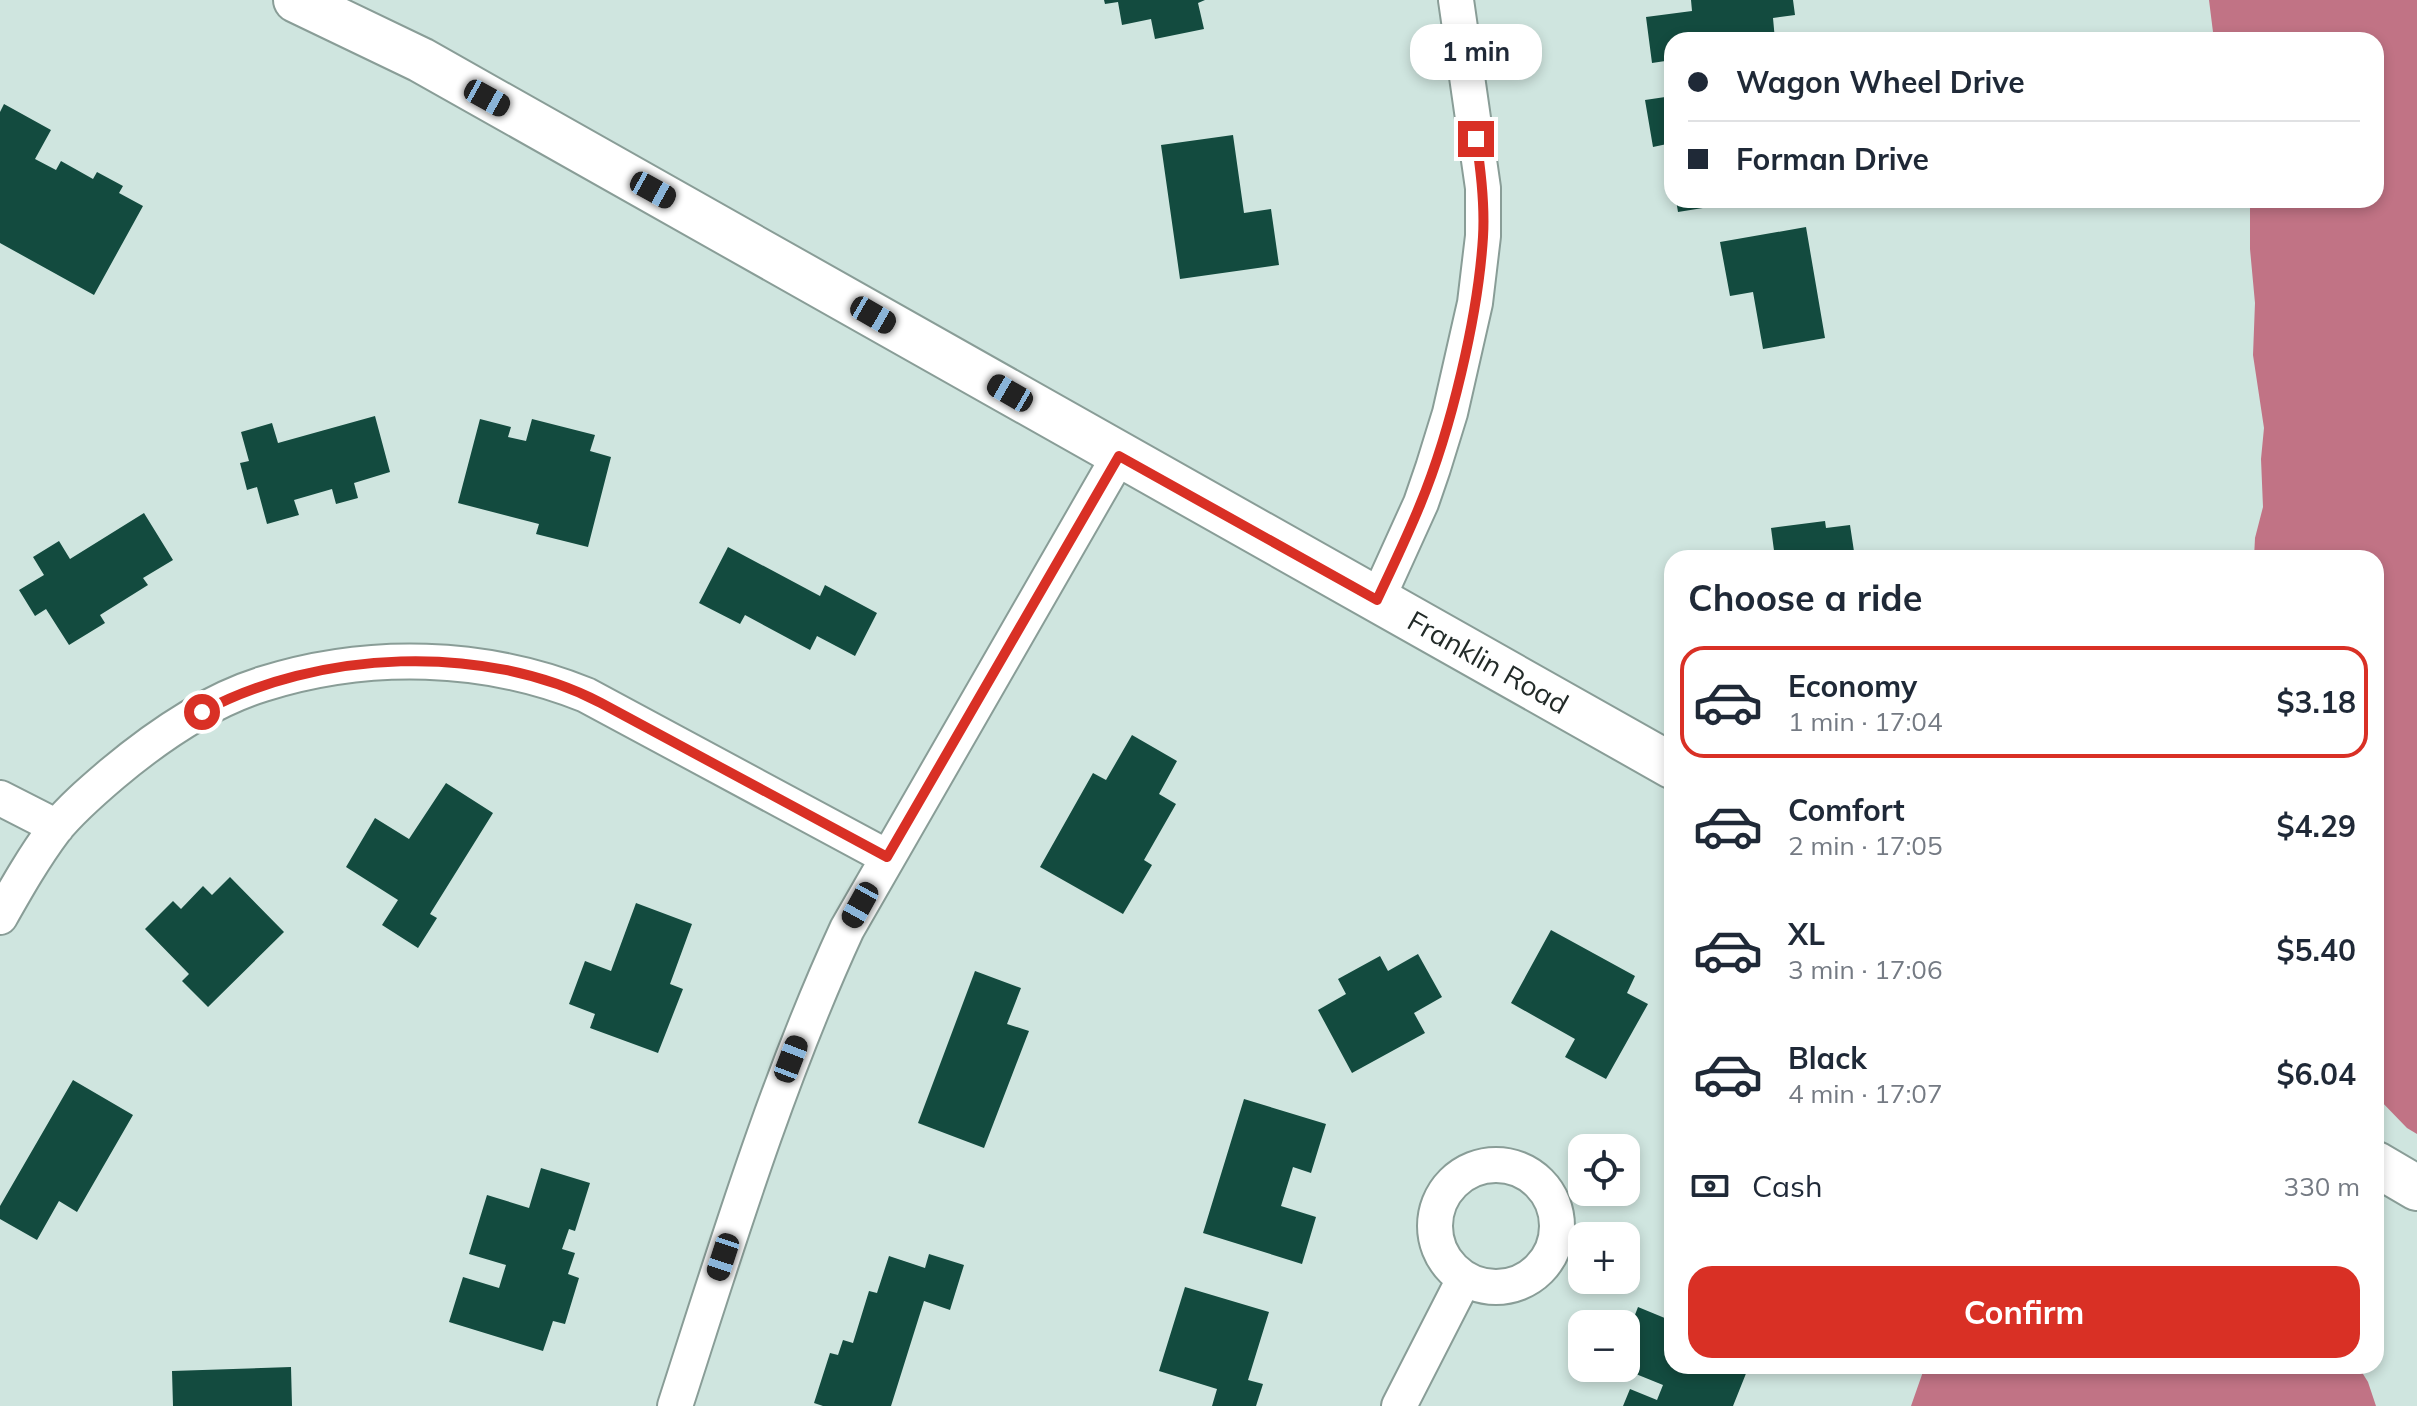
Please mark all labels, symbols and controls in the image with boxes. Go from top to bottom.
callout: 1 min [1410,23,1542,79]
text: 1 min [1442,35,1510,68]
text: Wagon Wheel Drive [1736,63,2025,101]
car [460,76,514,120]
route end [1458,121,1494,157]
text: Forman Drive [1736,140,1929,178]
car [626,168,680,212]
car [846,293,900,337]
car [983,371,1037,415]
text: Choose a ride [1688,575,1922,620]
street label: Franklin Road [1402,603,1575,721]
icon: car [1692,666,1764,738]
text: Economy [1788,667,1917,705]
text: $3.18 [2277,683,2356,721]
route start [184,694,220,730]
text: 1 min · 17:04 [1788,705,1943,738]
icon: car [1692,790,1764,862]
text: Comfort [1788,791,1905,829]
text: $4.29 [2277,807,2356,845]
text: 2 min · 17:05 [1788,829,1943,862]
car [838,878,882,932]
icon: car [1692,914,1764,986]
text: XL [1788,915,1825,953]
text: $5.40 [2277,931,2356,969]
text: 3 min · 17:06 [1788,953,1943,986]
car [771,1032,811,1086]
icon: car [1692,1038,1764,1110]
text: Black [1788,1039,1867,1077]
text: $6.04 [2277,1055,2356,1093]
text: 4 min · 17:07 [1788,1077,1943,1110]
map controls [1568,1134,1640,1382]
button: locate [1568,1134,1640,1206]
icon: cash [1688,1164,1732,1208]
text: Cash [1752,1167,1823,1205]
text: 330 m [2284,1170,2360,1203]
button: + [1568,1222,1640,1294]
car [704,1230,742,1284]
button: Confirm [1688,1266,2360,1358]
button: − [1568,1310,1640,1382]

